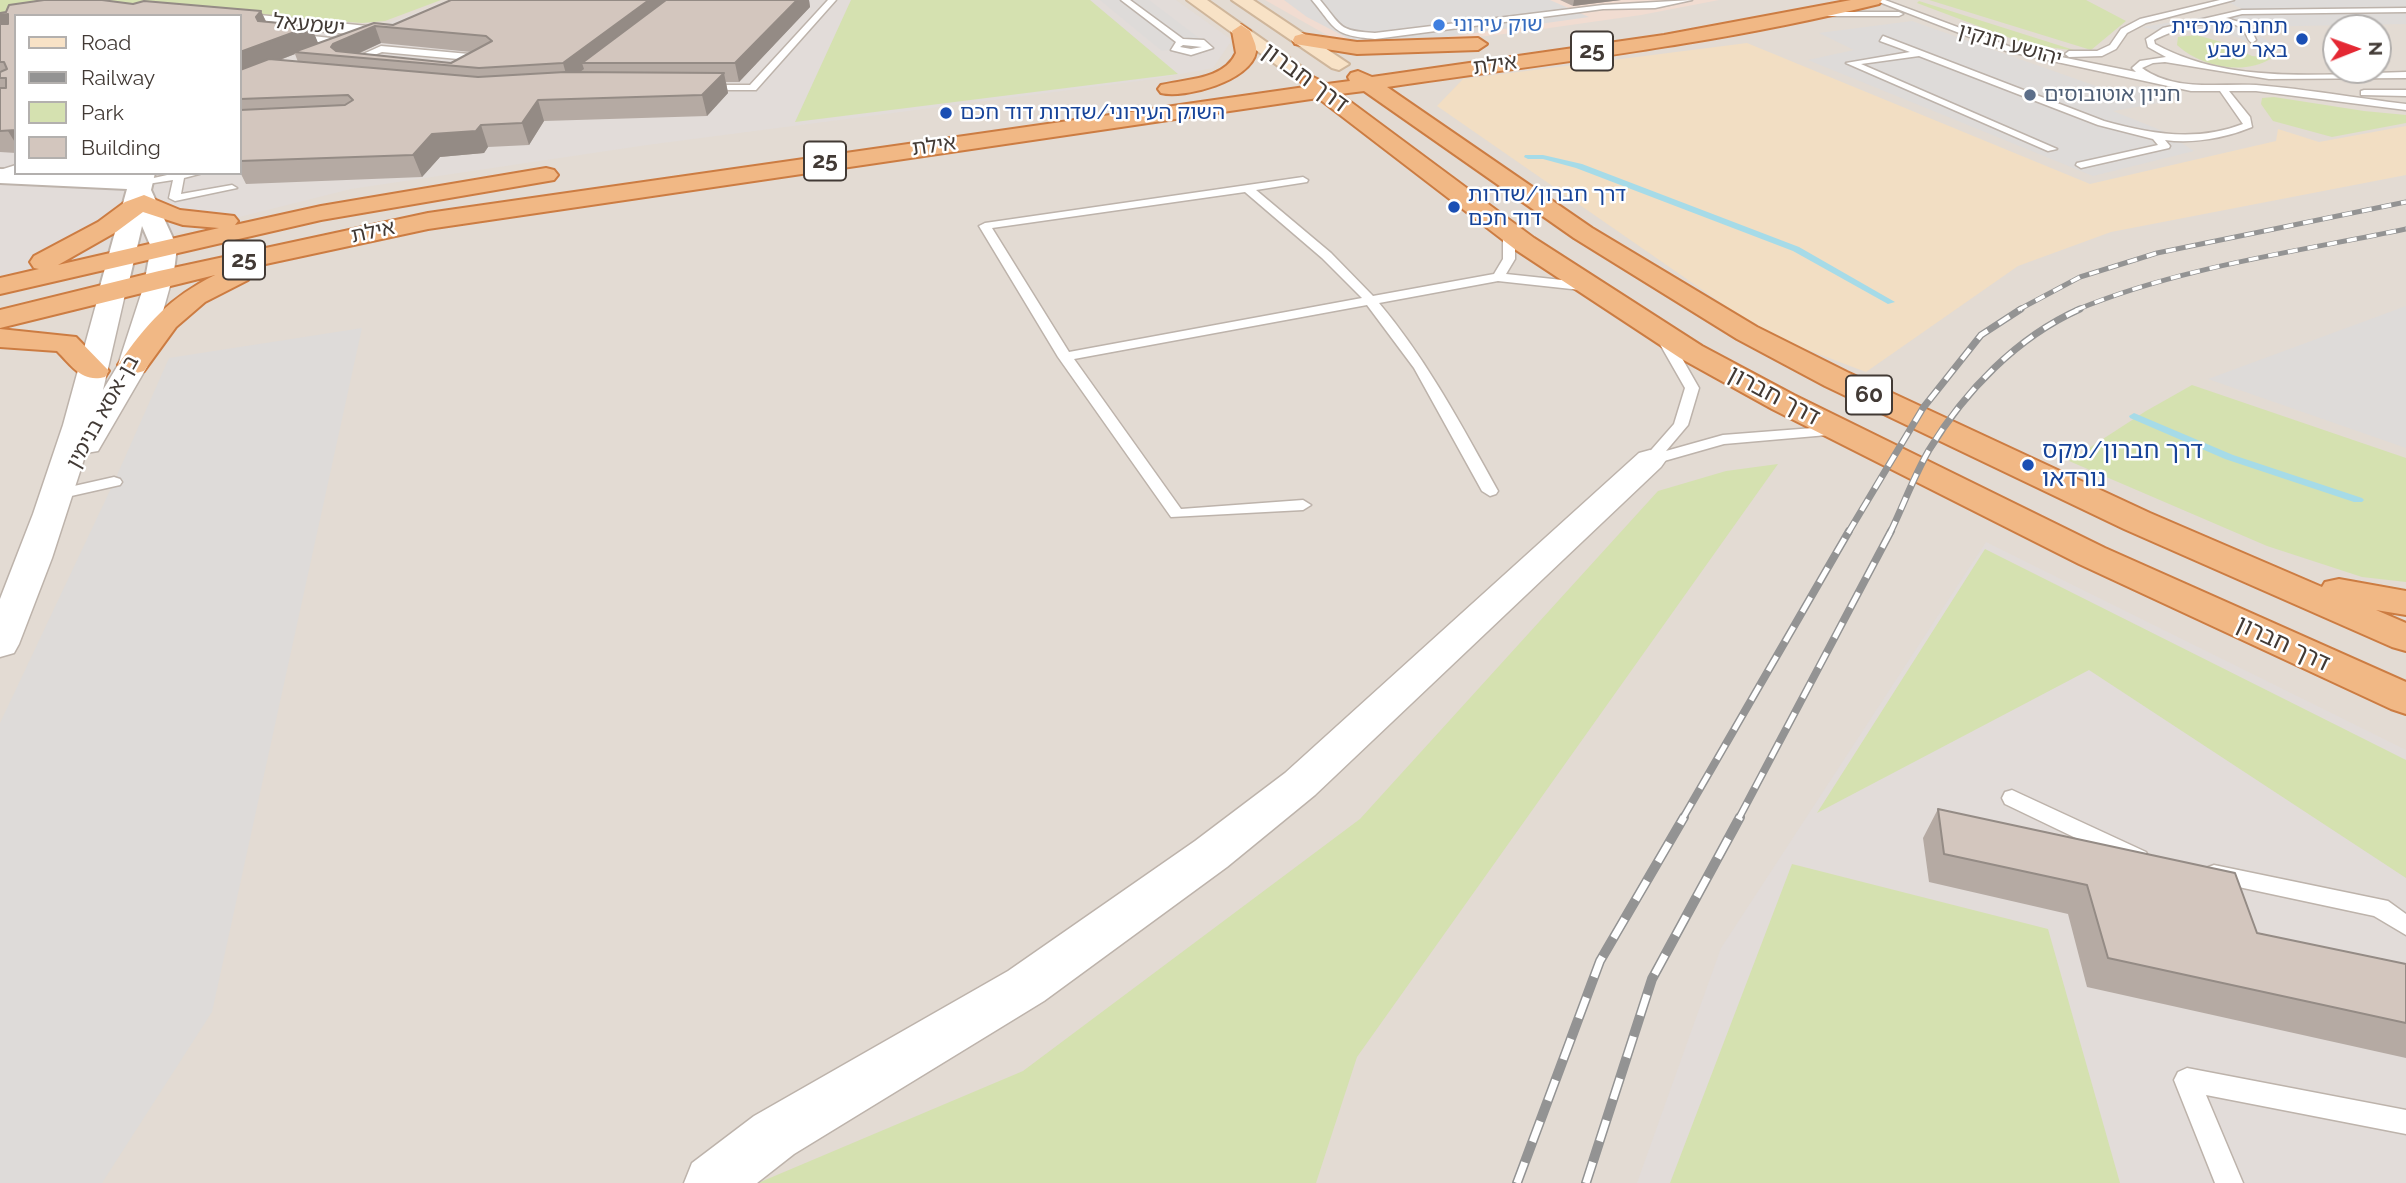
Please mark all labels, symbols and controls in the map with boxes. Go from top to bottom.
street label: ישמעאל [272,9,346,41]
place label: שוק עירוני [1453,12,1543,38]
legend [14,14,242,175]
place label: תחנה מרכזית באר שבע [2171,14,2288,64]
north arrow [2322,14,2392,84]
marker: שוק עירוני [1431,17,1447,33]
street label: יהושע חנקין [1955,18,2065,72]
text: Road [81,30,131,55]
marker: תחנה מרכזית באר שבע [2294,31,2310,47]
road number: 25 [1571,32,1613,70]
street label: דרך חברון [1256,37,1354,119]
text: N [2365,41,2387,56]
street label: אילת [1471,49,1519,81]
text: Railway [81,65,155,90]
place label: חניון אוטובוסים [2044,82,2181,108]
marker: חניון אוטובוסים [2022,87,2038,103]
text: Park [81,100,124,125]
place label: השוק העירוני/שדרות דוד חכם [960,100,1225,126]
marker: השוק העירוני/שדרות דוד חכם [938,105,954,121]
street label: אילת [910,130,958,162]
text: Building [81,135,161,160]
road number: 25 [804,142,846,180]
place label: דרך חברון/שדרות דוד חכם [1468,182,1626,232]
marker: דרך חברון/שדרות דוד חכם [1446,199,1462,215]
street label: אילת [349,215,397,249]
road number: 25 [223,241,265,280]
street label: בן-אסא בנימין [61,351,145,473]
street label: דרך חברון [1723,360,1825,432]
road number: 60 [1846,376,1892,414]
place label: דרך חברון/מקס נורדאו [2042,437,2203,493]
marker: דרך חברון/מקס נורדאו [2020,457,2036,473]
street label: דרך חברון [2232,610,2334,678]

